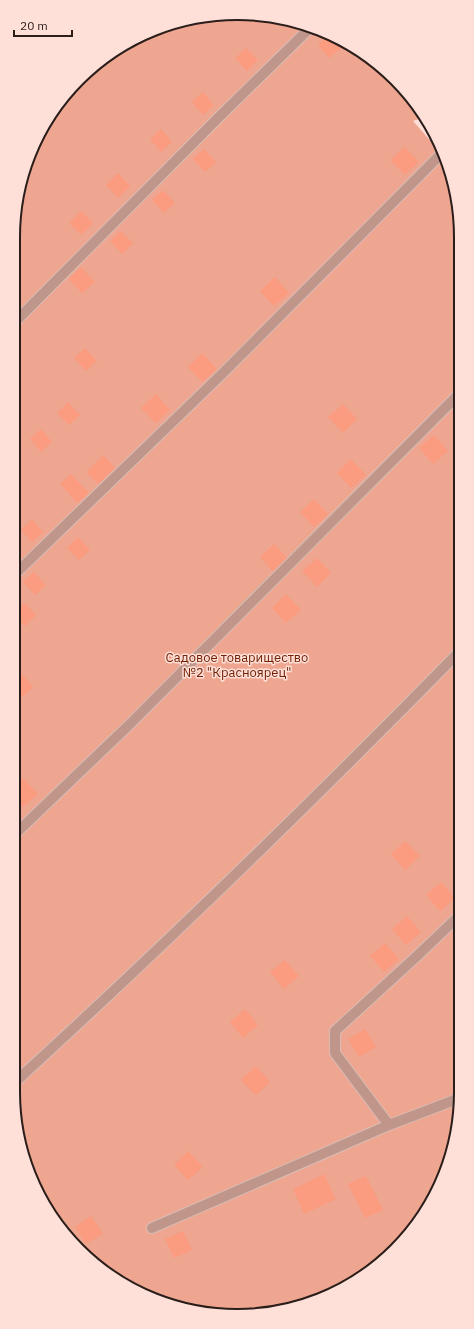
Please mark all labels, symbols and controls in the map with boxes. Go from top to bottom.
scale bar [14,12,72,38]
text: 20 m [20,18,48,33]
park label: Садовое товарищество №2 "Красноярец" [166,649,308,681]

